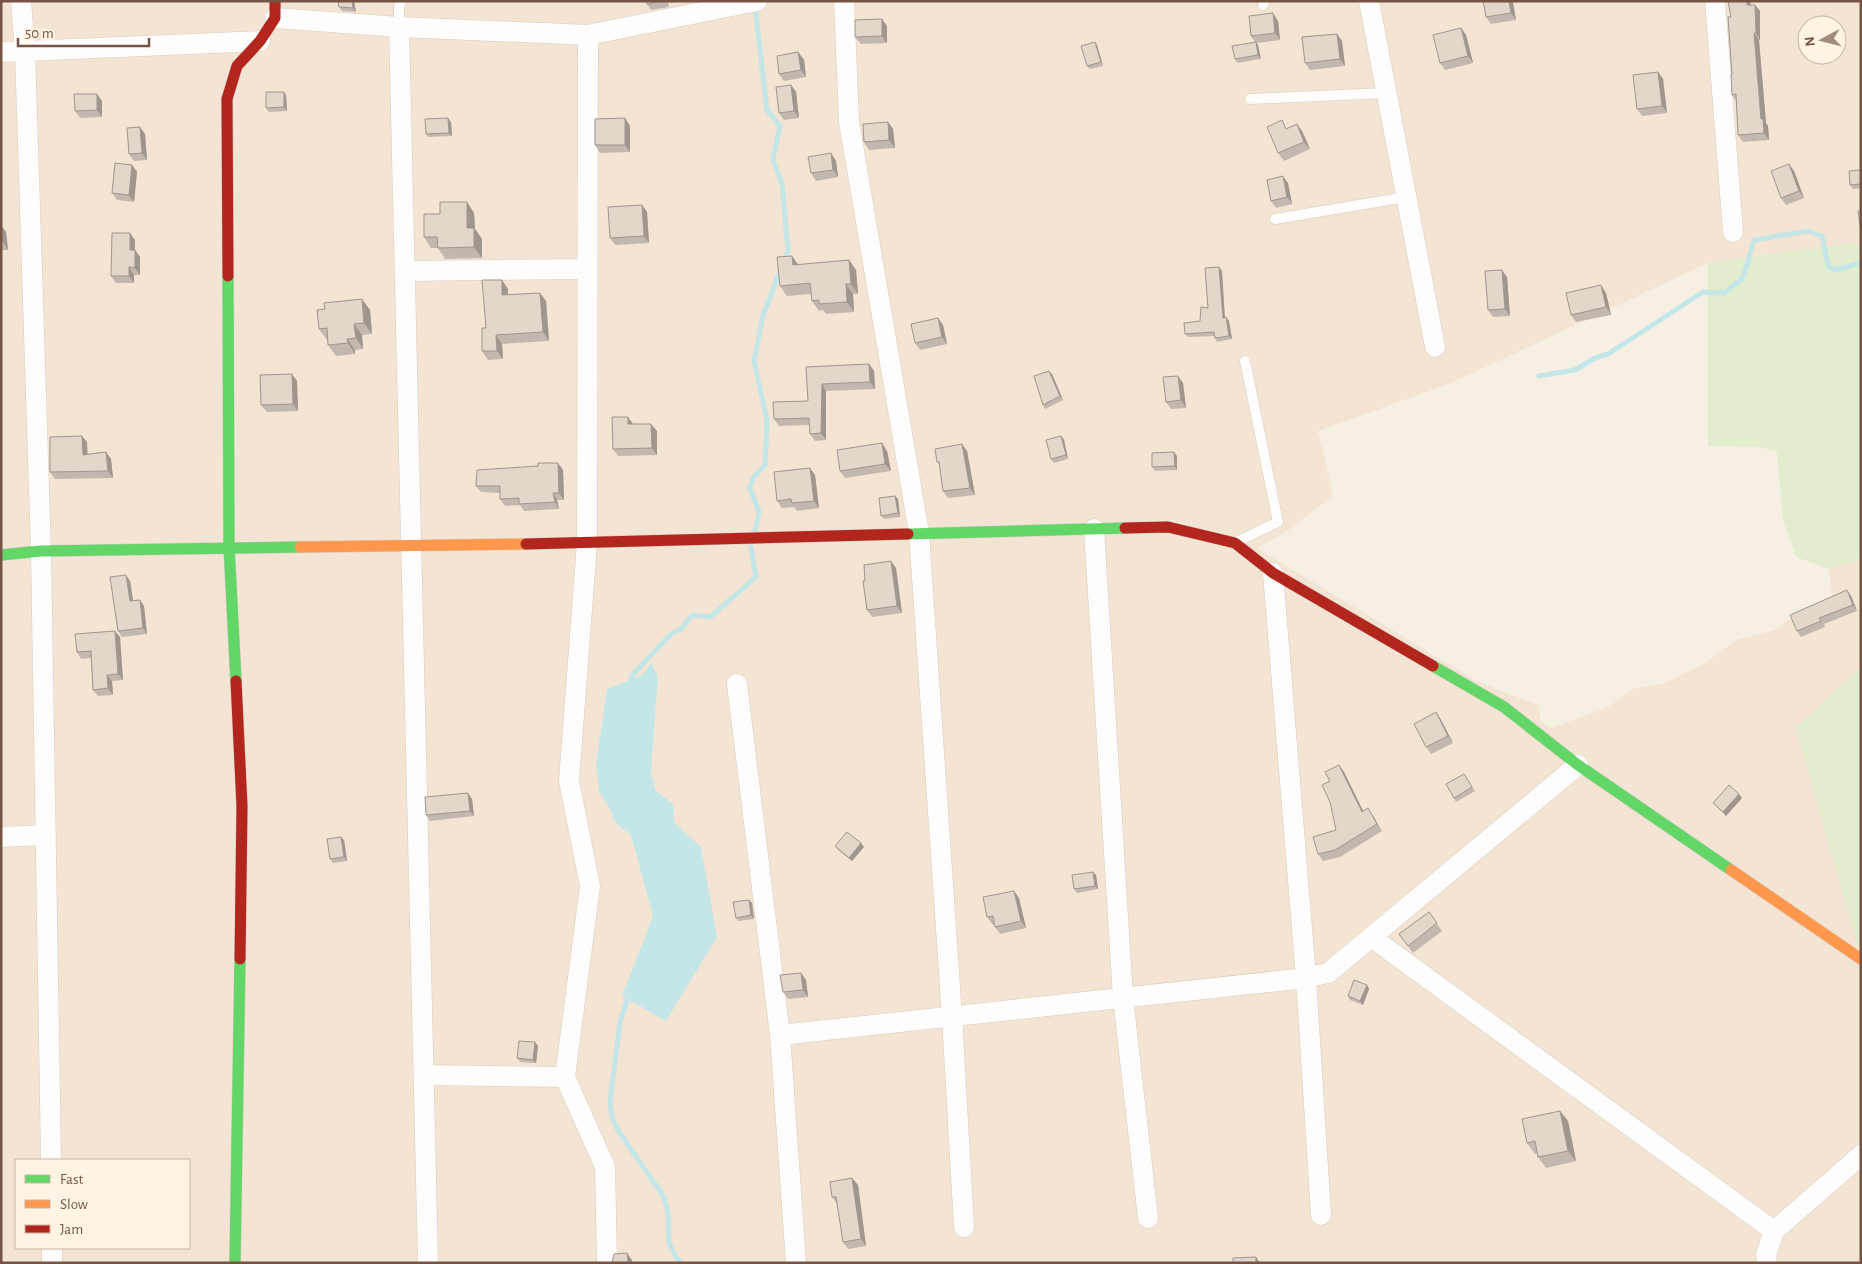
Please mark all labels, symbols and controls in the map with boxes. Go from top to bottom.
scale bar [18,15,149,47]
north arrow [1797,15,1847,65]
text: 50 m [25,26,54,41]
text: N [1803,36,1818,47]
legend [15,1159,190,1249]
text: Fast [60,1172,84,1187]
text: Slow [60,1197,88,1212]
text: Jam [60,1222,83,1237]

